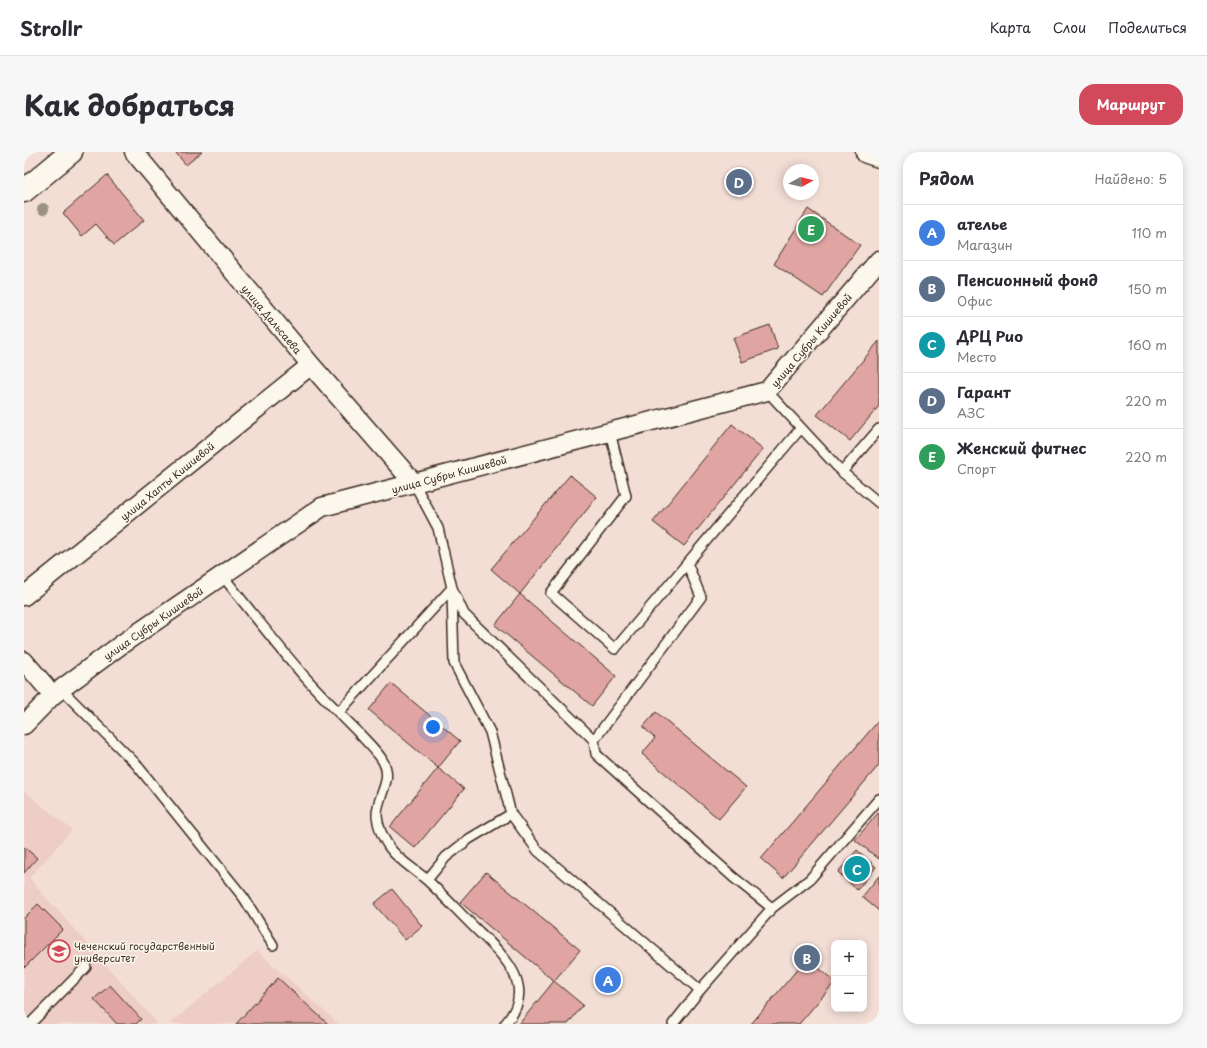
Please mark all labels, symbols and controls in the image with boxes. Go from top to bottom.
text: Strollr [20,14,83,42]
text: Карта [990,17,1031,38]
text: Слои [1053,17,1086,38]
text: Поделиться [1108,17,1187,38]
text: Как добраться [24,83,235,126]
button: Маршрут [1079,84,1183,125]
north arrow [783,164,819,200]
text: Рядом [919,165,974,191]
pin: D [726,167,752,197]
text: Найдено: 5 [1095,169,1167,188]
text: ателье [957,212,1007,235]
pin: E [798,214,824,244]
text: A [927,223,937,242]
text: 110 m [1132,223,1167,242]
text: Магазин [957,235,1013,254]
text: Пенсионный фонд [957,268,1098,291]
text: B [928,279,936,298]
text: 150 m [1128,279,1167,298]
street label: улица Дальсаева [239,281,306,357]
street label: улица Субры Кишиевой [767,290,856,391]
text: Офис [957,291,992,310]
text: ДРЦ Рио [957,324,1023,347]
text: C [927,335,937,354]
text: 160 m [1128,335,1167,354]
text: Место [957,347,997,366]
text: Гарант [957,380,1011,403]
text: D [927,391,937,410]
text: 220 m [1125,391,1167,410]
text: АЗС [957,403,985,422]
text: Женский фитнес [957,436,1087,459]
street label: улица Хапты Кишиевой [117,438,217,524]
text: E [928,447,936,466]
text: 220 m [1125,447,1167,466]
street label: улица Субры Кишиевой [390,451,509,498]
text: Спорт [957,459,996,478]
street label: улица Субры Кишиевой [100,583,207,664]
your location [423,717,443,737]
pin: C [844,854,870,884]
school or university icon: Чеченский государственный университет [46,938,72,964]
place label: Чеченский государственный университет [74,938,215,966]
map controls [831,940,867,1012]
button: + [831,940,867,976]
pin: B [794,943,820,973]
pin: A [595,965,621,995]
button: − [831,976,867,1012]

